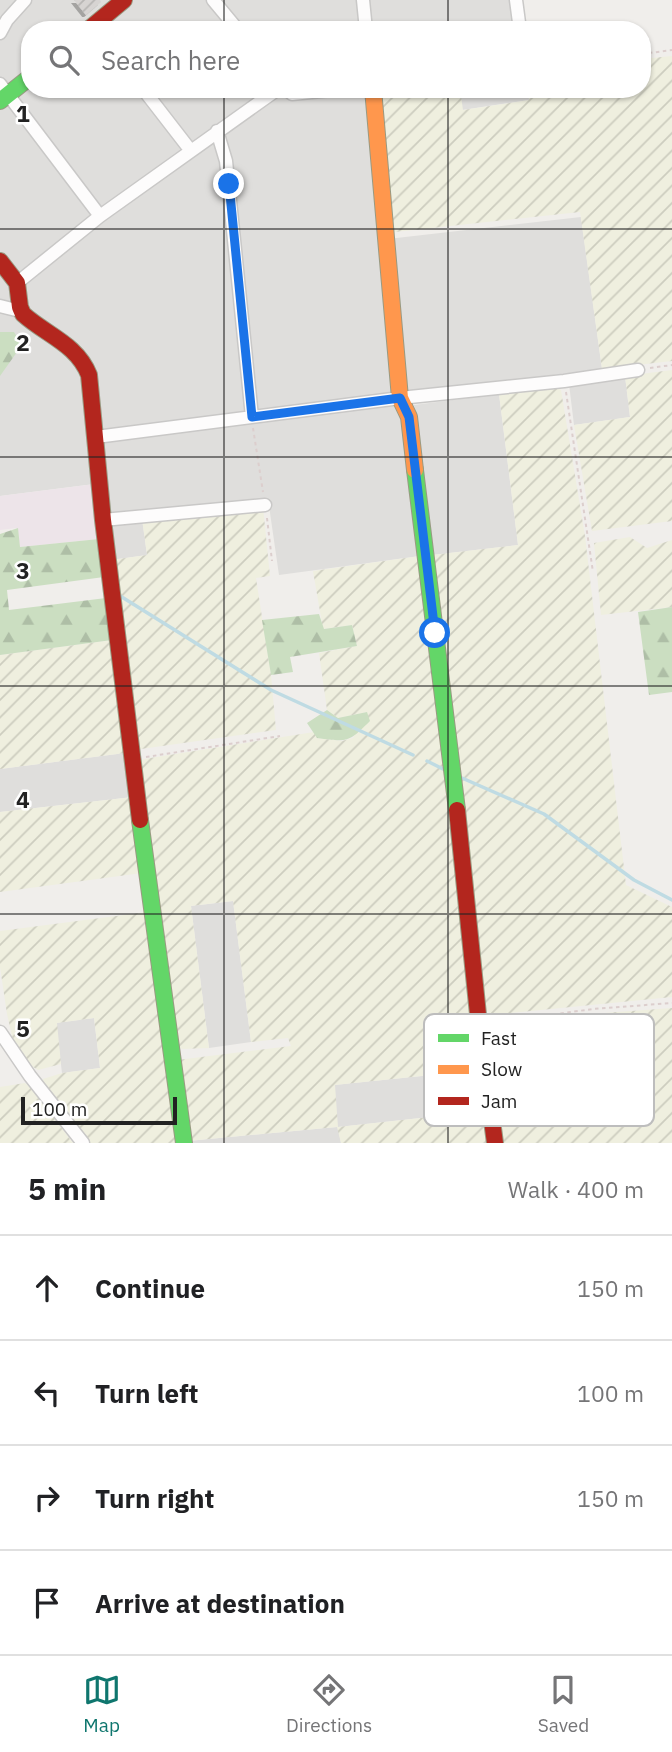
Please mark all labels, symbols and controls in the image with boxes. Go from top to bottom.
search box [21,21,651,98]
icon: search [45,41,83,79]
text: Search here [101,43,240,77]
text: 1 [16,98,30,128]
route end [213,168,244,199]
text: 2 [16,327,30,357]
text: 3 [16,555,30,585]
route start [419,617,450,648]
text: 4 [16,784,30,814]
text: 5 [16,1013,30,1043]
legend [424,1014,654,1126]
text: Fast [481,1026,517,1050]
text: Slow [481,1057,522,1081]
text: Jam [481,1089,517,1113]
scale bar [21,1094,177,1126]
text: 100 m [32,1097,87,1121]
text: 5 min [28,1169,106,1208]
text: Walk · 400 m [508,1174,644,1204]
icon: ahead [28,1269,66,1307]
text: Continue [95,1271,205,1305]
text: 150 m [577,1273,644,1303]
icon: left [28,1374,66,1412]
text: Turn left [95,1376,198,1410]
text: 100 m [577,1378,644,1408]
icon: right [28,1479,66,1517]
text: Turn right [95,1481,214,1515]
text: 150 m [577,1483,644,1513]
icon: arrive [28,1584,66,1622]
text: Arrive at destination [95,1586,345,1620]
tab: Map [83,1671,121,1737]
tab: Directions [286,1671,372,1737]
tab: Saved [538,1671,589,1737]

